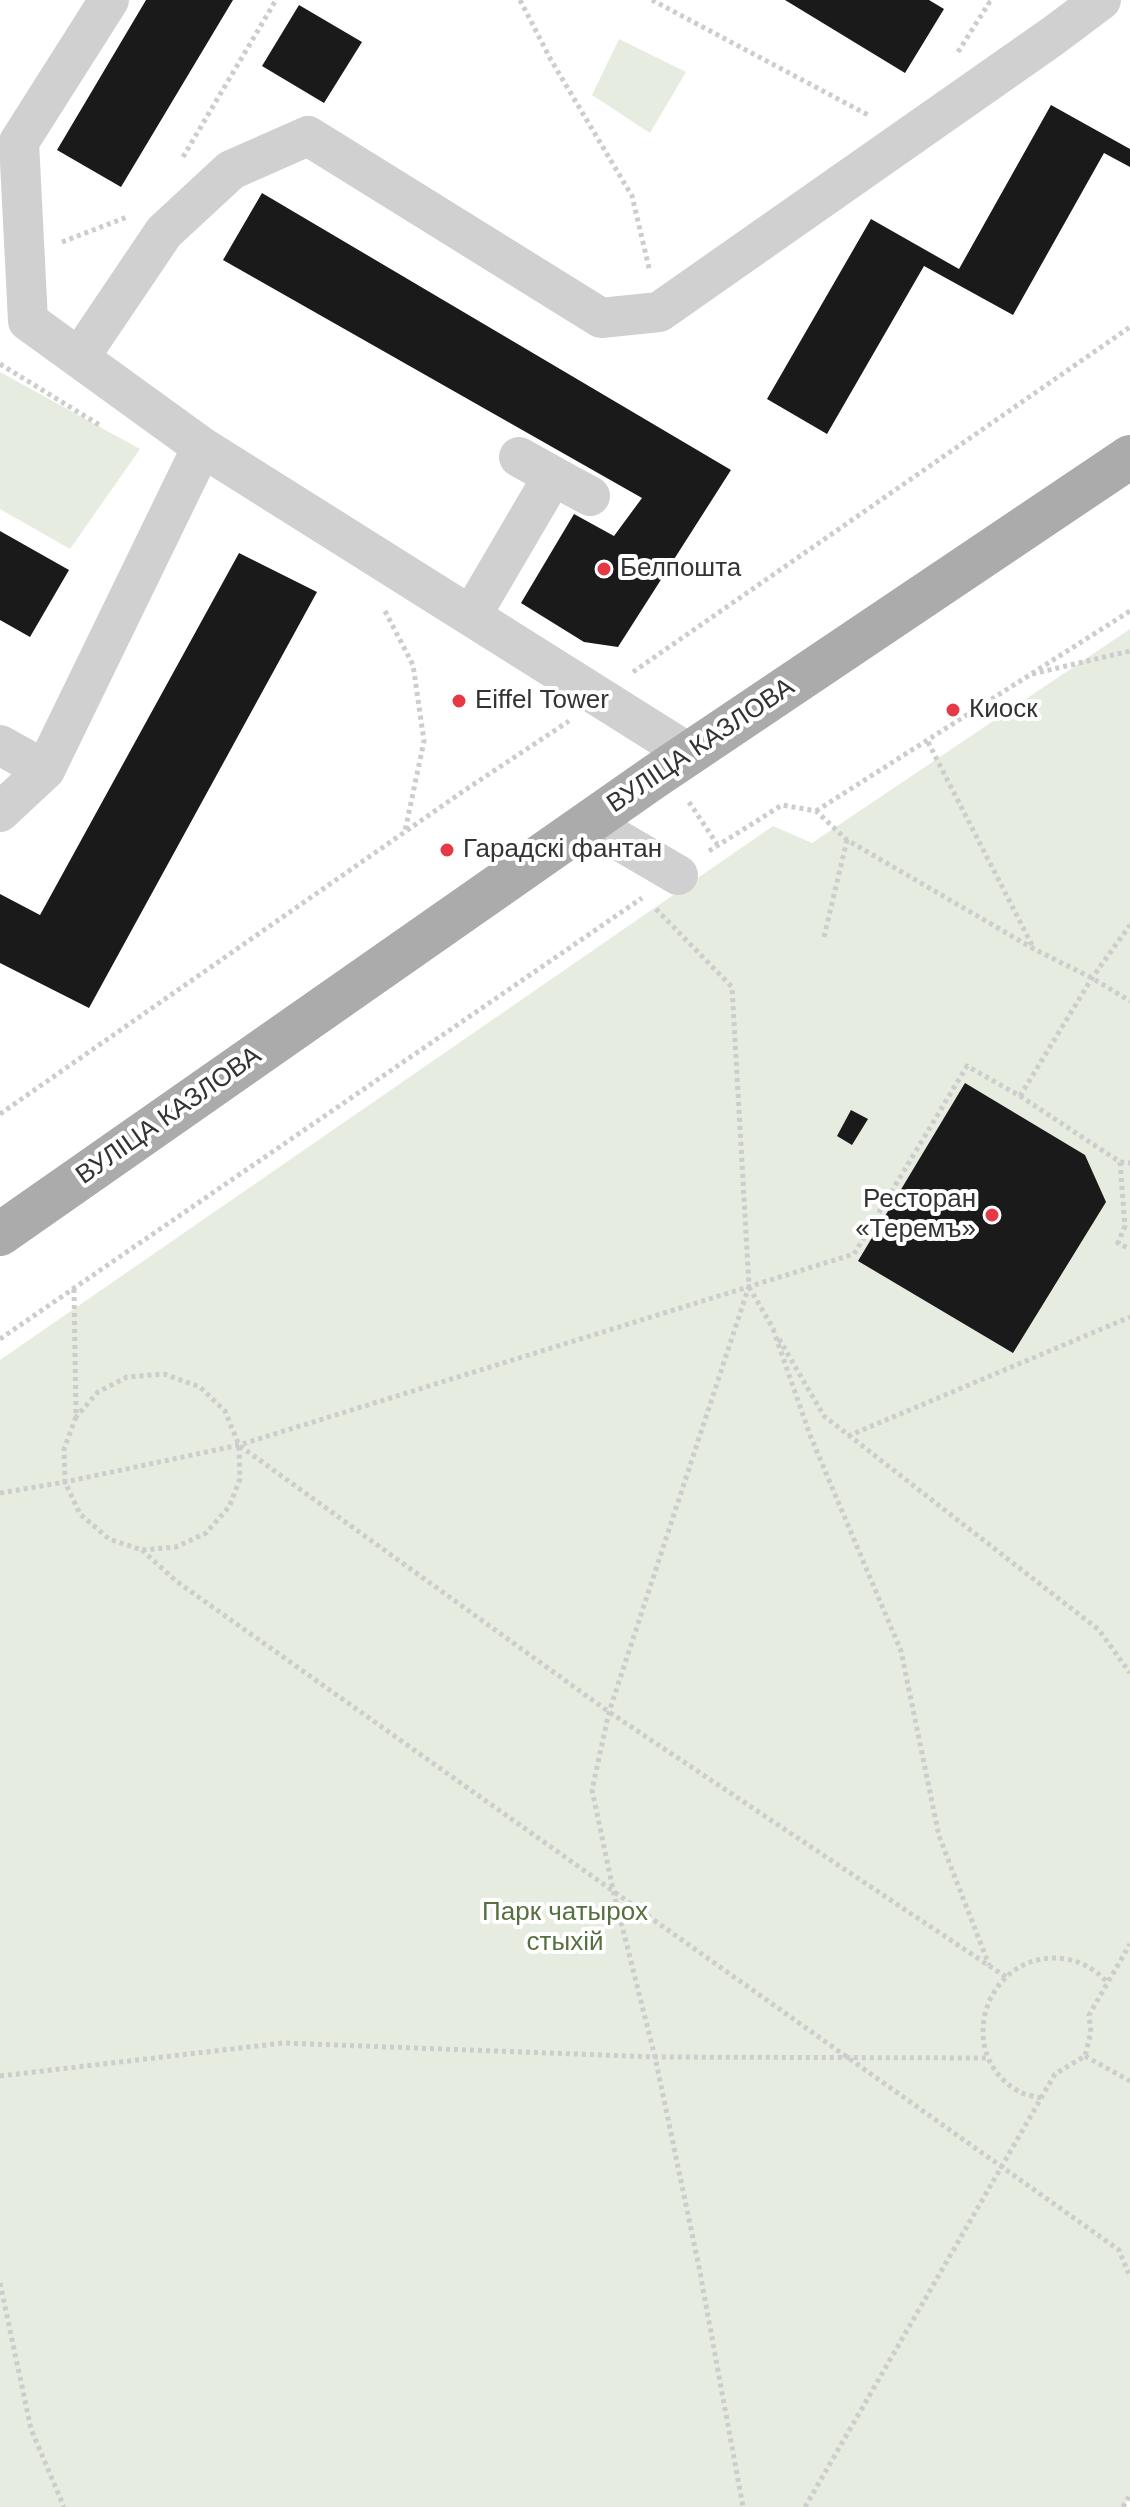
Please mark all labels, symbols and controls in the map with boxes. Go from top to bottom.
place label: Белпошта [620,553,741,585]
marker: Белпошта [595,560,613,578]
street label: ВУЛІЦА КАЗЛОВА [602,672,800,820]
place label: Eiffel Tower [475,685,609,717]
marker: Eiffel Tower [450,692,468,710]
place label: Киоск [969,694,1038,726]
marker: Киоск [944,701,962,719]
place label: Гарадскі фантан [463,834,662,866]
marker: Гарадскі фантан [438,841,456,859]
street label: ВУЛІЦА КАЗЛОВА [70,1040,268,1192]
place label: Ресторан «Теремъ» [855,1184,976,1246]
marker: Ресторан «Теремъ» [983,1206,1001,1224]
park label: Парк чатырох стыхій [482,1897,648,1958]

